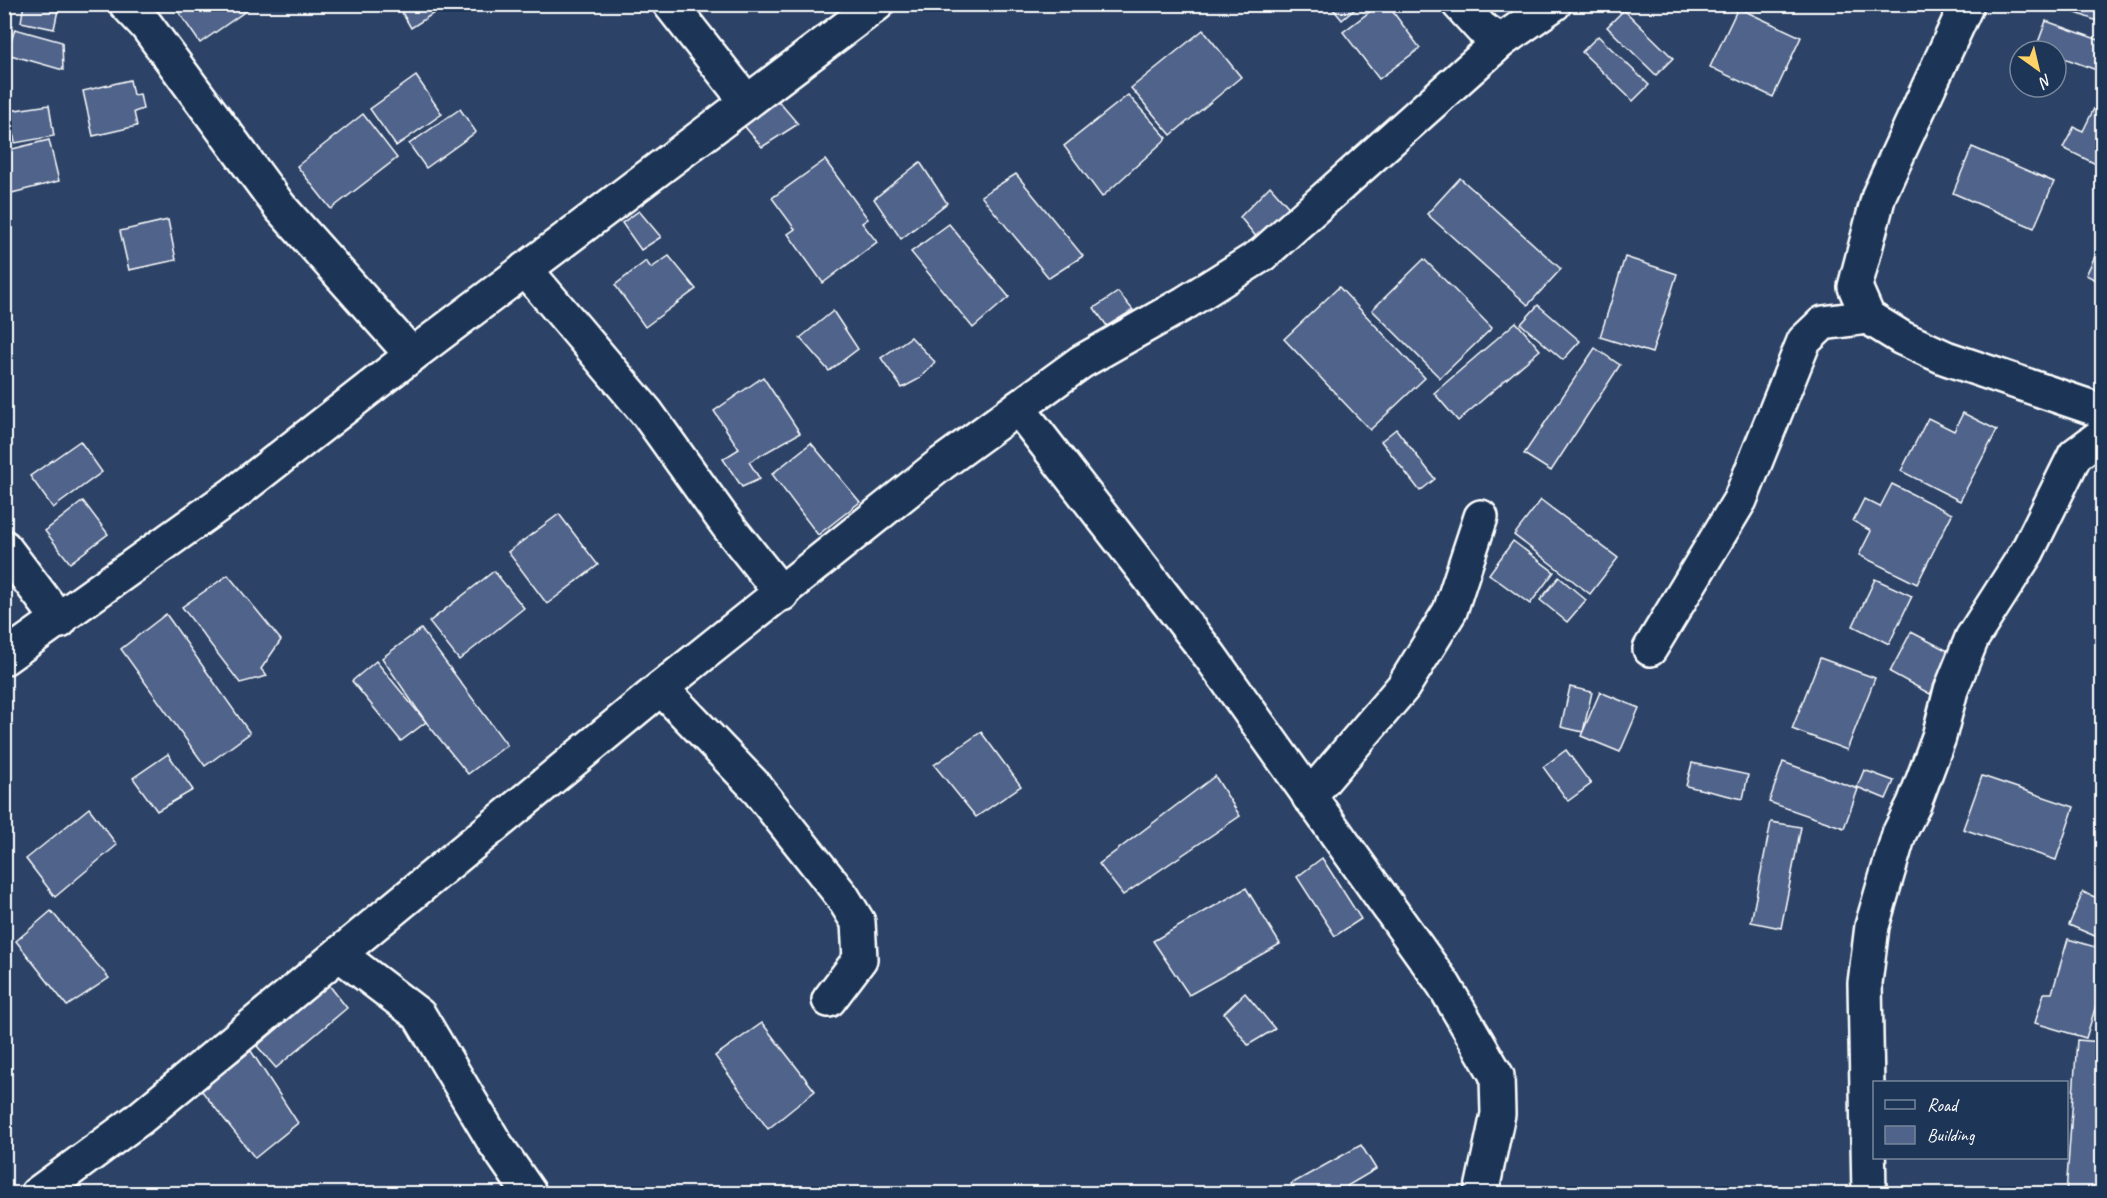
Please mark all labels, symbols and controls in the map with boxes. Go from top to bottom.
north arrow [2008,39,2068,99]
text: N [2034,70,2056,93]
legend [1873,1081,2068,1159]
text: Road [1927,1094,1960,1116]
text: Building [1927,1124,1976,1146]

